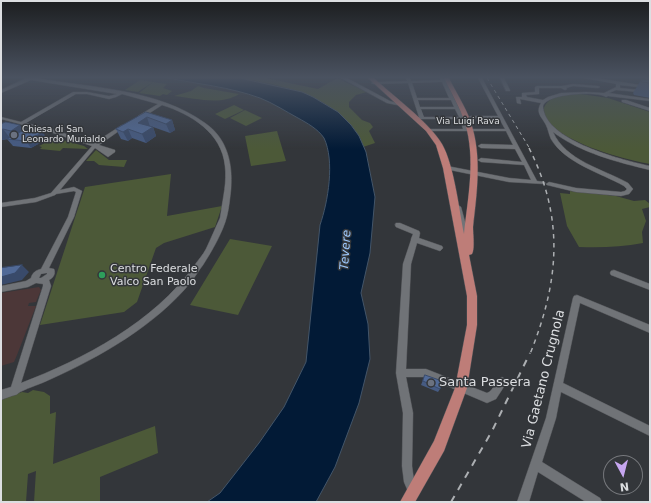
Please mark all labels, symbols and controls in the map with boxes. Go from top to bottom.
street label: Via Luigi Rava [436,117,500,127]
place label: Chiesa di San Leonardo Murialdo [22,125,106,146]
marker: Chiesa di San Leonardo Murialdo [9,130,19,140]
water label: Tevere [337,230,355,270]
place label: Centro Federale Valco San Paolo [110,262,198,288]
marker: Centro Federale Valco San Paolo [97,270,107,280]
street label: Via Gaetano Crugnola [519,308,569,450]
place label: Santa Passera [439,375,531,391]
marker: Santa Passera [426,378,436,388]
north arrow [603,455,643,495]
text: N [619,479,630,493]

